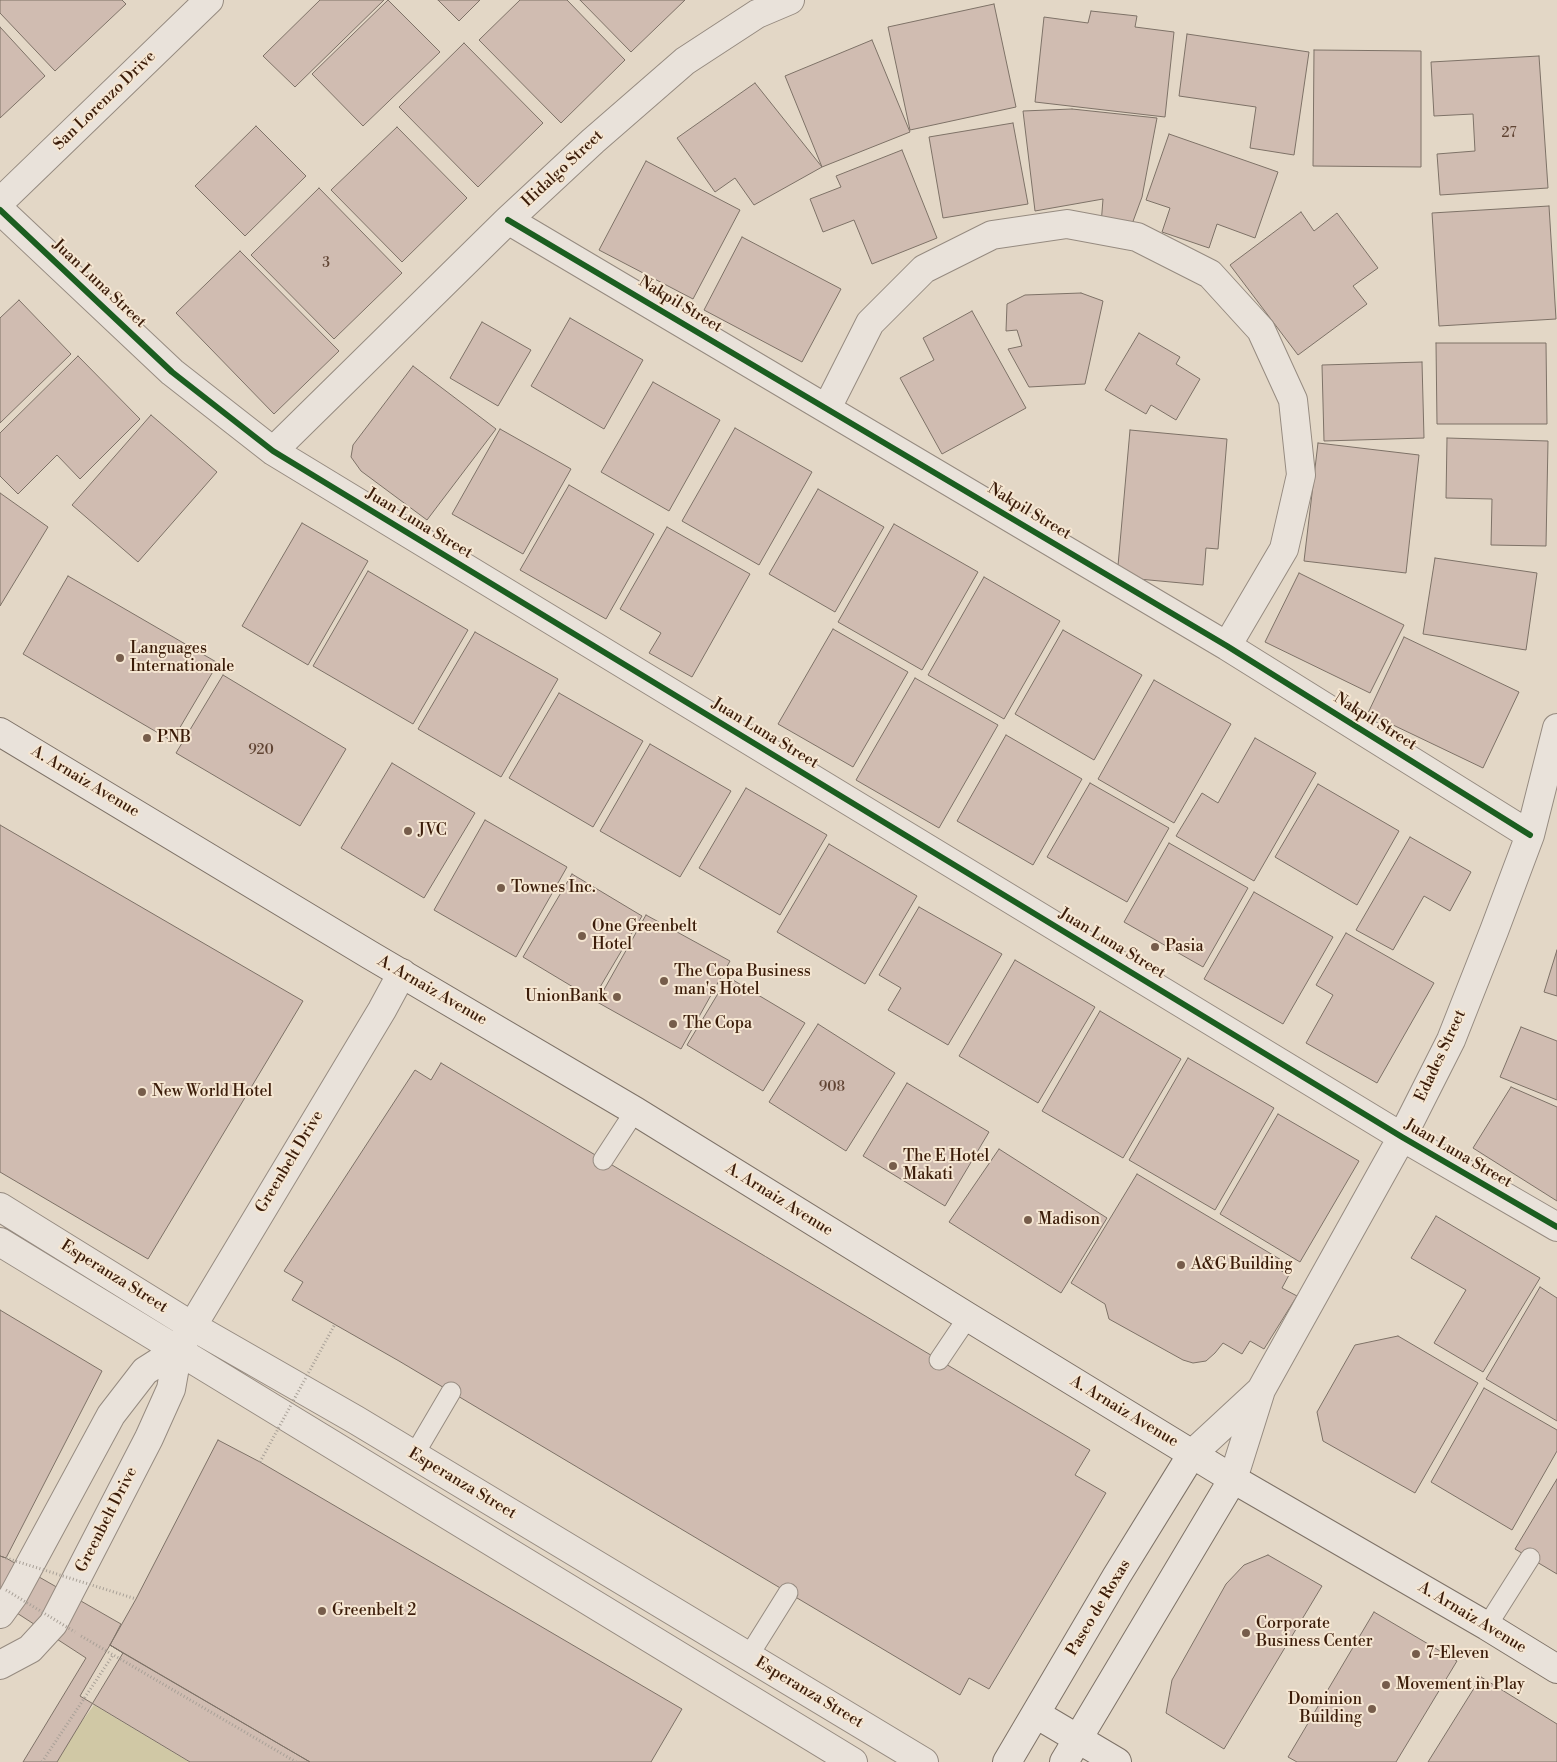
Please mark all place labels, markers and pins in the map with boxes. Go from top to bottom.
place label: Languages Internationale [130,639,234,677]
marker: Languages Internationale [114,652,126,664]
place label: PNB [157,728,191,748]
marker: PNB [141,732,153,744]
place label: JVC [418,821,447,841]
marker: JVC [402,825,414,837]
place label: Townes Inc. [511,878,596,898]
marker: Townes Inc. [495,882,507,894]
place label: One Greenbelt Hotel [592,917,697,955]
marker: One Greenbelt Hotel [576,930,588,942]
place label: Pasia [1165,937,1204,957]
marker: Pasia [1149,941,1161,953]
place label: The Copa Business man's Hotel [674,962,811,1000]
marker: The Copa Business man's Hotel [658,975,670,987]
place label: UnionBank [525,987,607,1007]
marker: UnionBank [611,991,623,1003]
place label: The Copa [683,1014,752,1034]
marker: The Copa [667,1018,679,1030]
place label: New World Hotel [152,1082,272,1102]
marker: New World Hotel [136,1086,148,1098]
place label: The E Hotel Makati [903,1147,989,1185]
marker: The E Hotel Makati [887,1160,899,1172]
place label: Madison [1038,1210,1100,1230]
marker: Madison [1022,1214,1034,1226]
place label: A&G Building [1191,1255,1292,1275]
marker: A&G Building [1175,1259,1187,1271]
place label: Greenbelt 2 [332,1601,416,1621]
marker: Greenbelt 2 [316,1605,328,1617]
place label: Corporate Business Center [1256,1614,1373,1652]
marker: Corporate Business Center [1240,1627,1252,1639]
place label: 7-Eleven [1426,1644,1489,1664]
marker: 7-Eleven [1410,1648,1422,1660]
place label: Movement in Play [1396,1675,1525,1695]
marker: Movement in Play [1380,1679,1392,1691]
place label: Dominion Building [1288,1690,1362,1728]
marker: Dominion Building [1366,1703,1378,1715]

